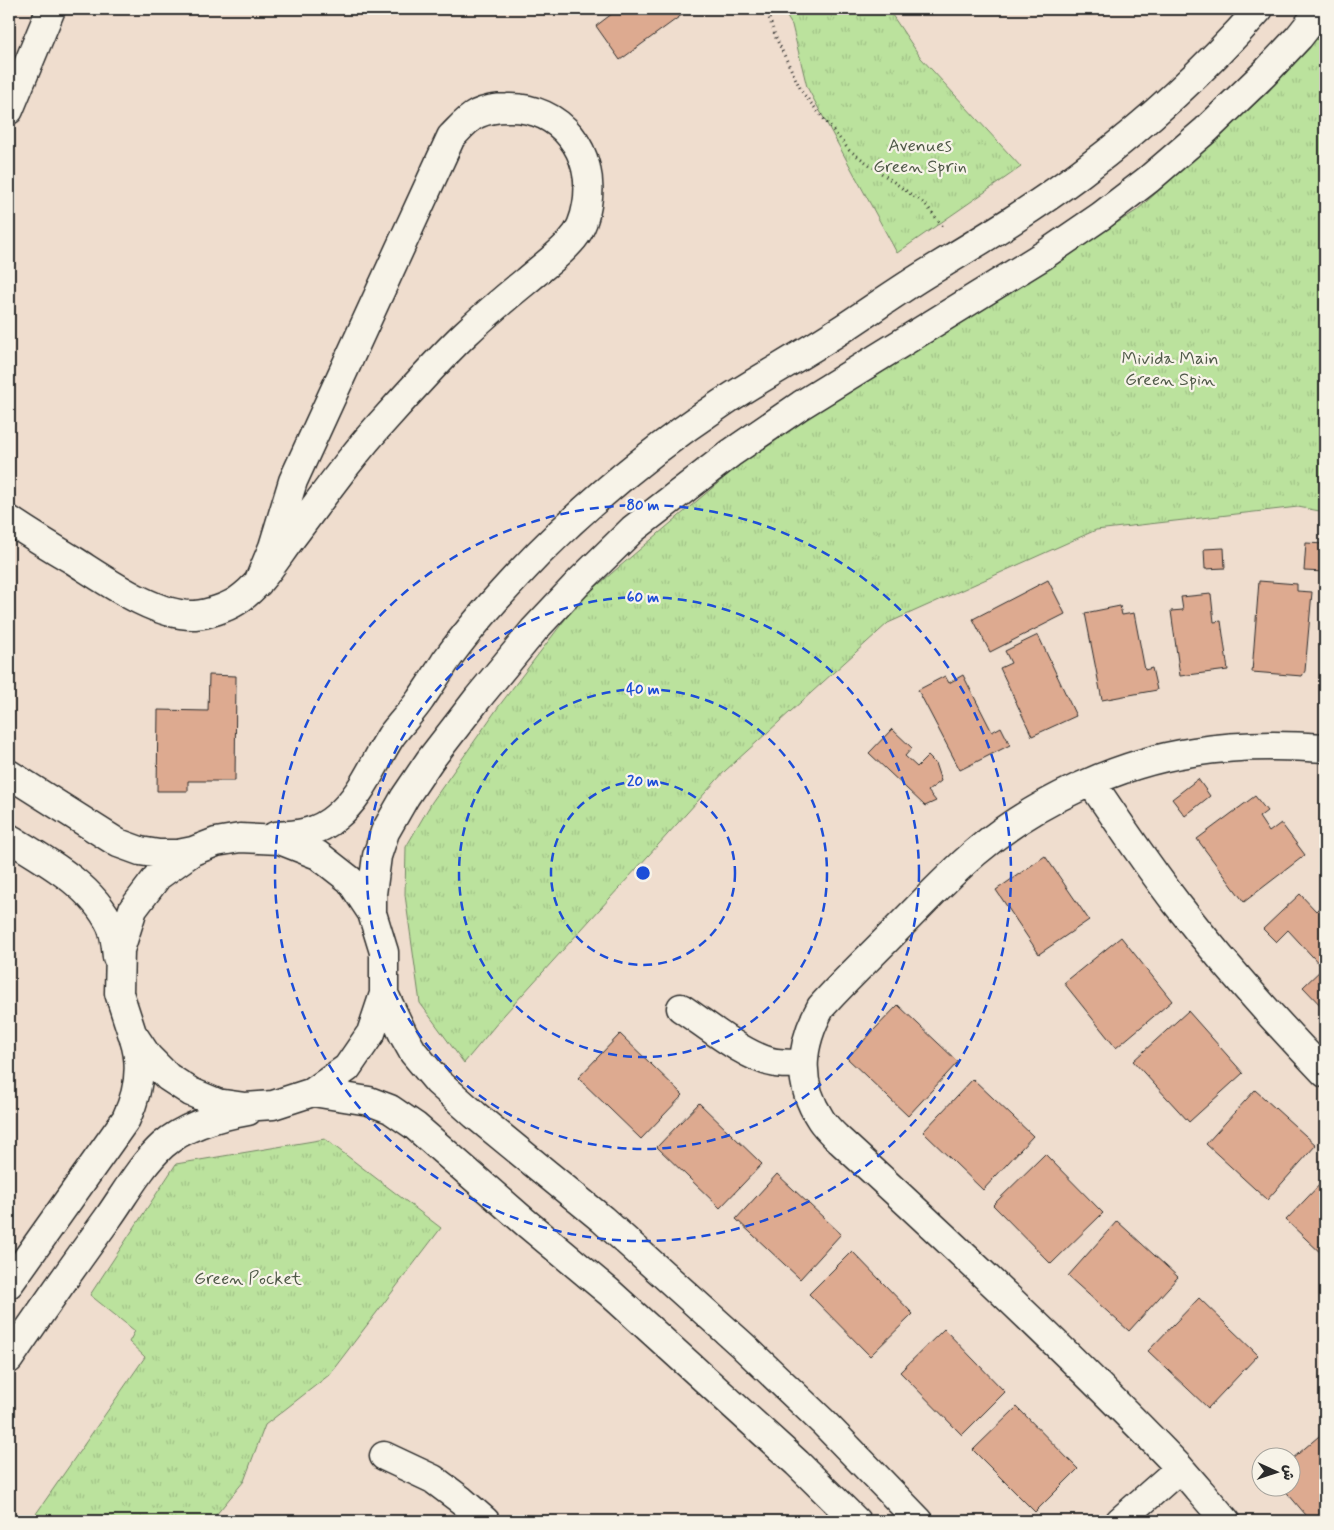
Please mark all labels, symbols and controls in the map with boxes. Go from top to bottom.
park label: Avenues Green Sprin [873,134,967,179]
park label: Mivida Main Green Spin [1121,347,1219,392]
text: 80 m [626,496,660,516]
text: 60 m [627,588,659,608]
text: 40 m [626,680,660,700]
text: 20 m [627,772,659,792]
centre of rings [634,864,652,882]
park label: Green Pocket [194,1267,302,1291]
north arrow [1252,1448,1302,1498]
text: ش [1279,1464,1297,1481]

